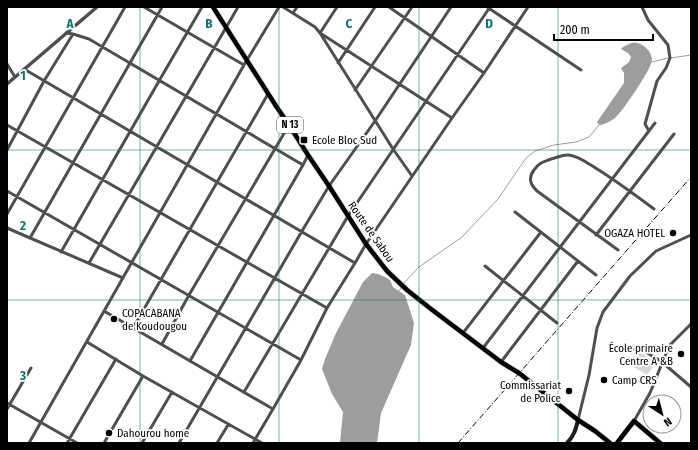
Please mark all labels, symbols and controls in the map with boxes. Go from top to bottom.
text: A [65,16,74,31]
text: B [205,16,213,31]
text: C [346,16,353,31]
text: D [485,16,493,31]
scale bar [554,16,653,42]
text: 200 m [560,23,590,37]
text: 1 [20,68,26,83]
road number: N 13 [277,117,303,133]
place label: Ecole Bloc Sud [312,134,377,147]
marker: Ecole Bloc Sud [299,135,309,145]
street label: Route de Sabou [345,199,397,265]
text: 2 [19,218,26,233]
place label: OGAZA HOTEL [604,227,665,240]
marker: OGAZA HOTEL [668,228,678,238]
place label: COPACABANA de Koudougou [122,307,187,333]
marker: COPACABANA de Koudougou [109,314,119,324]
place label: École primaire Centre A &B [609,341,673,368]
marker: École primaire Centre A &B [676,349,686,359]
text: 3 [19,368,26,383]
place label: Camp CRS [612,374,657,387]
marker: Camp CRS [599,375,609,385]
place label: Commissariat de Police [500,379,561,405]
marker: Commissariat de Police [564,386,574,396]
north arrow [642,394,682,434]
text: N [661,414,674,429]
place label: Dahourou home [117,427,189,440]
marker: Dahourou home [104,428,114,438]

